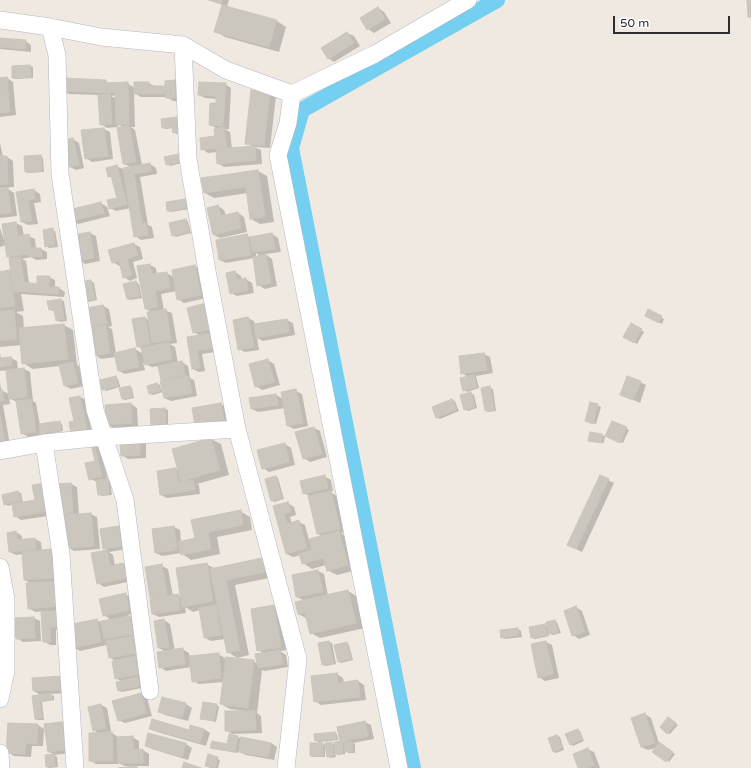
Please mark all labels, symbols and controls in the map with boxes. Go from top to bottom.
scale bar [615,8,732,34]
text: 50 m [620,16,649,30]

